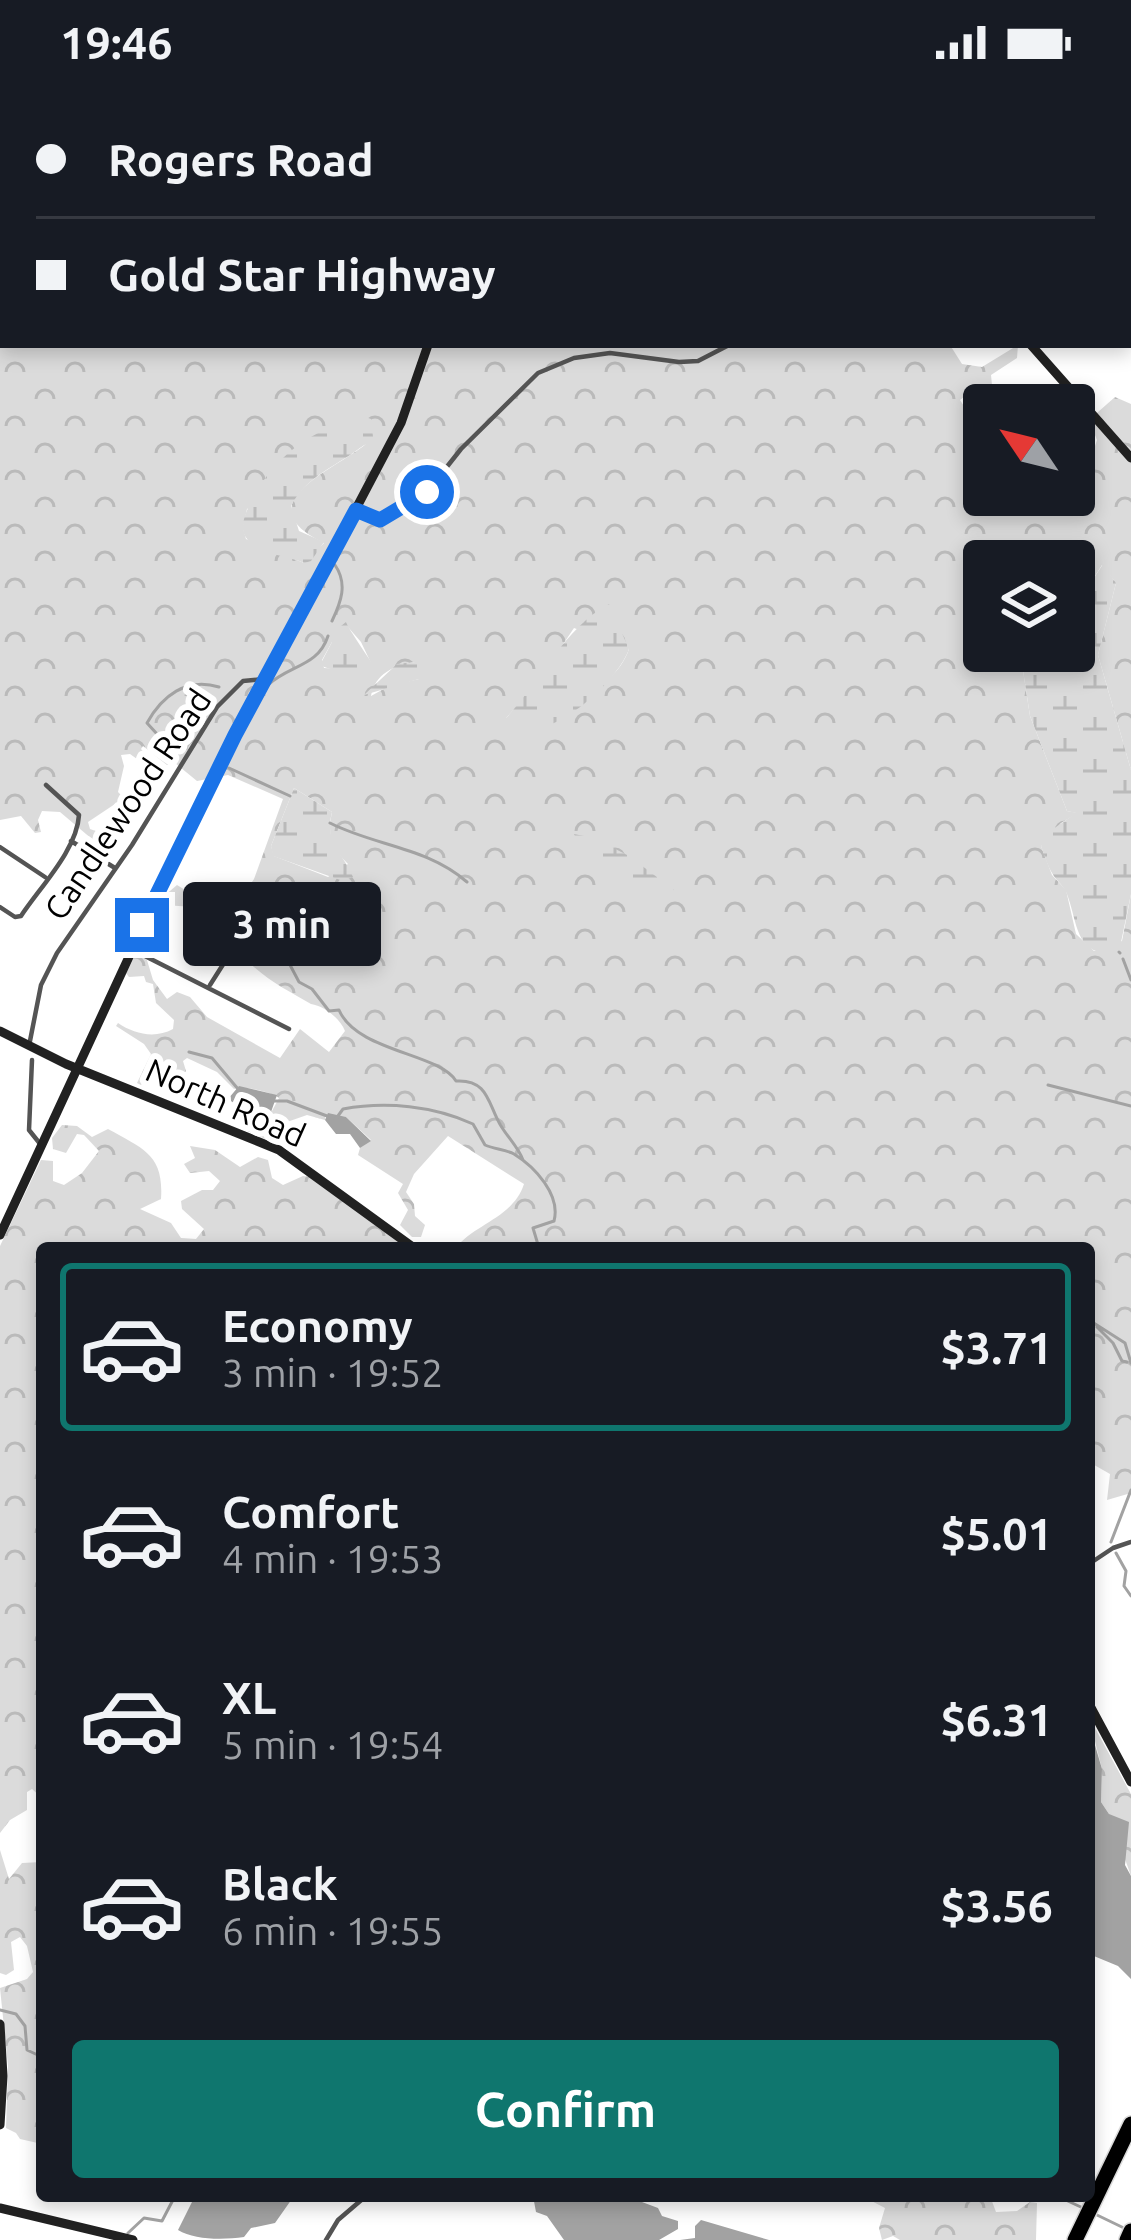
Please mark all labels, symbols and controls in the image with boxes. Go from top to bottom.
text: 19:46 [60,17,173,68]
text: Rogers Road [108,134,374,185]
text: Gold Star Highway [108,249,496,300]
north arrow [963,384,1095,516]
map controls [963,384,1095,672]
route start [400,465,454,519]
button: layers [963,540,1095,672]
street label: Candlewood Road [36,682,218,926]
callout: 3 min [184,883,382,967]
route end [115,898,169,952]
text: 3 min [233,902,331,945]
street label: North Road [140,1050,312,1154]
icon: car [78,1293,186,1401]
text: Economy [222,1300,413,1351]
text: $3.71 [940,1322,1053,1373]
text: 3 min · 19:52 [222,1351,443,1394]
icon: car [78,1479,186,1587]
text: Comfort [222,1486,399,1537]
text: $5.01 [940,1508,1053,1559]
text: 4 min · 19:53 [222,1537,443,1580]
icon: car [78,1665,186,1773]
text: XL [222,1672,276,1723]
text: $6.31 [940,1694,1053,1745]
text: 5 min · 19:54 [222,1723,443,1766]
icon: car [78,1851,186,1959]
text: Black [222,1858,338,1909]
text: $3.56 [940,1880,1053,1931]
text: 6 min · 19:55 [222,1909,443,1952]
button: Confirm [72,2040,1059,2178]

